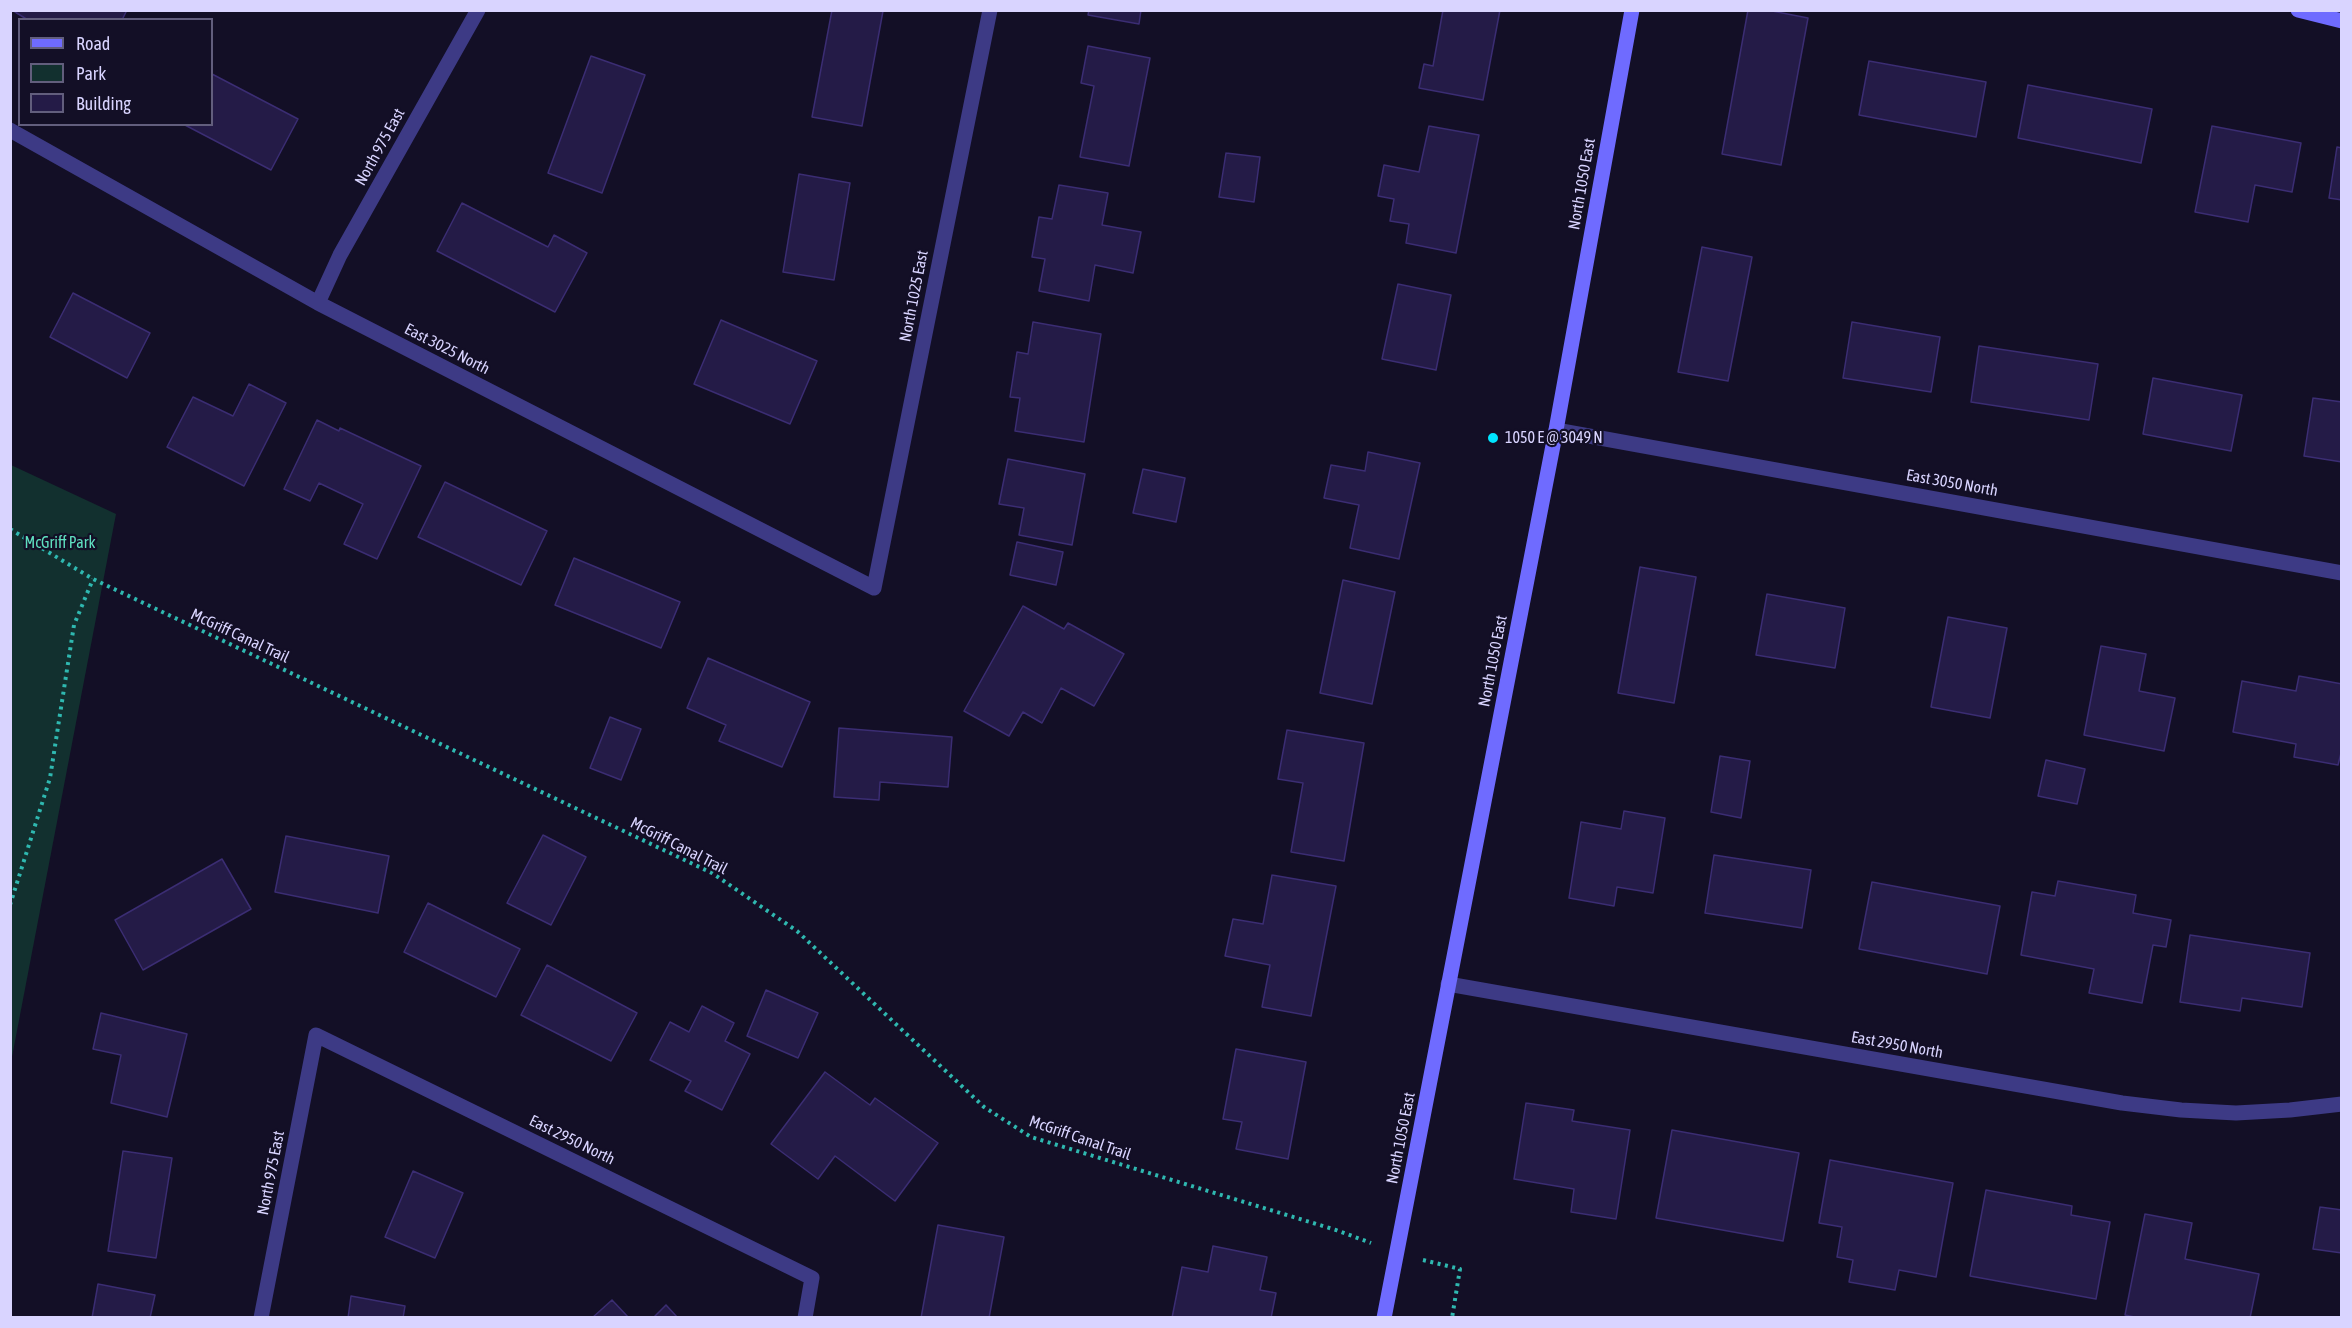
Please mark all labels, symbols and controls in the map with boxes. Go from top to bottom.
legend [18,18,213,126]
text: Road [76,33,110,54]
text: Park [76,63,106,84]
text: Building [76,93,131,114]
street label: North 975 East [351,105,409,189]
street label: North 1050 East [1564,137,1600,231]
street label: North 1025 East [896,249,932,343]
street label: East 3025 North [401,319,493,379]
place label: 1050 E @ 3049 N [1505,428,1603,448]
marker: 1050 E @ 3049 N [1486,431,1500,445]
street label: East 3050 North [1905,465,1999,501]
park label: McGriff Park [24,533,96,553]
street label: McGriff Canal Trail [188,605,292,667]
street label: North 1050 East [1475,614,1511,708]
street label: McGriff Canal Trail [627,813,731,879]
street label: East 2950 North [1850,1027,1944,1063]
street label: North 1050 East [1383,1091,1419,1185]
street label: East 2950 North [526,1111,618,1169]
street label: McGriff Canal Trail [1027,1112,1133,1164]
street label: North 975 East [253,1129,289,1217]

